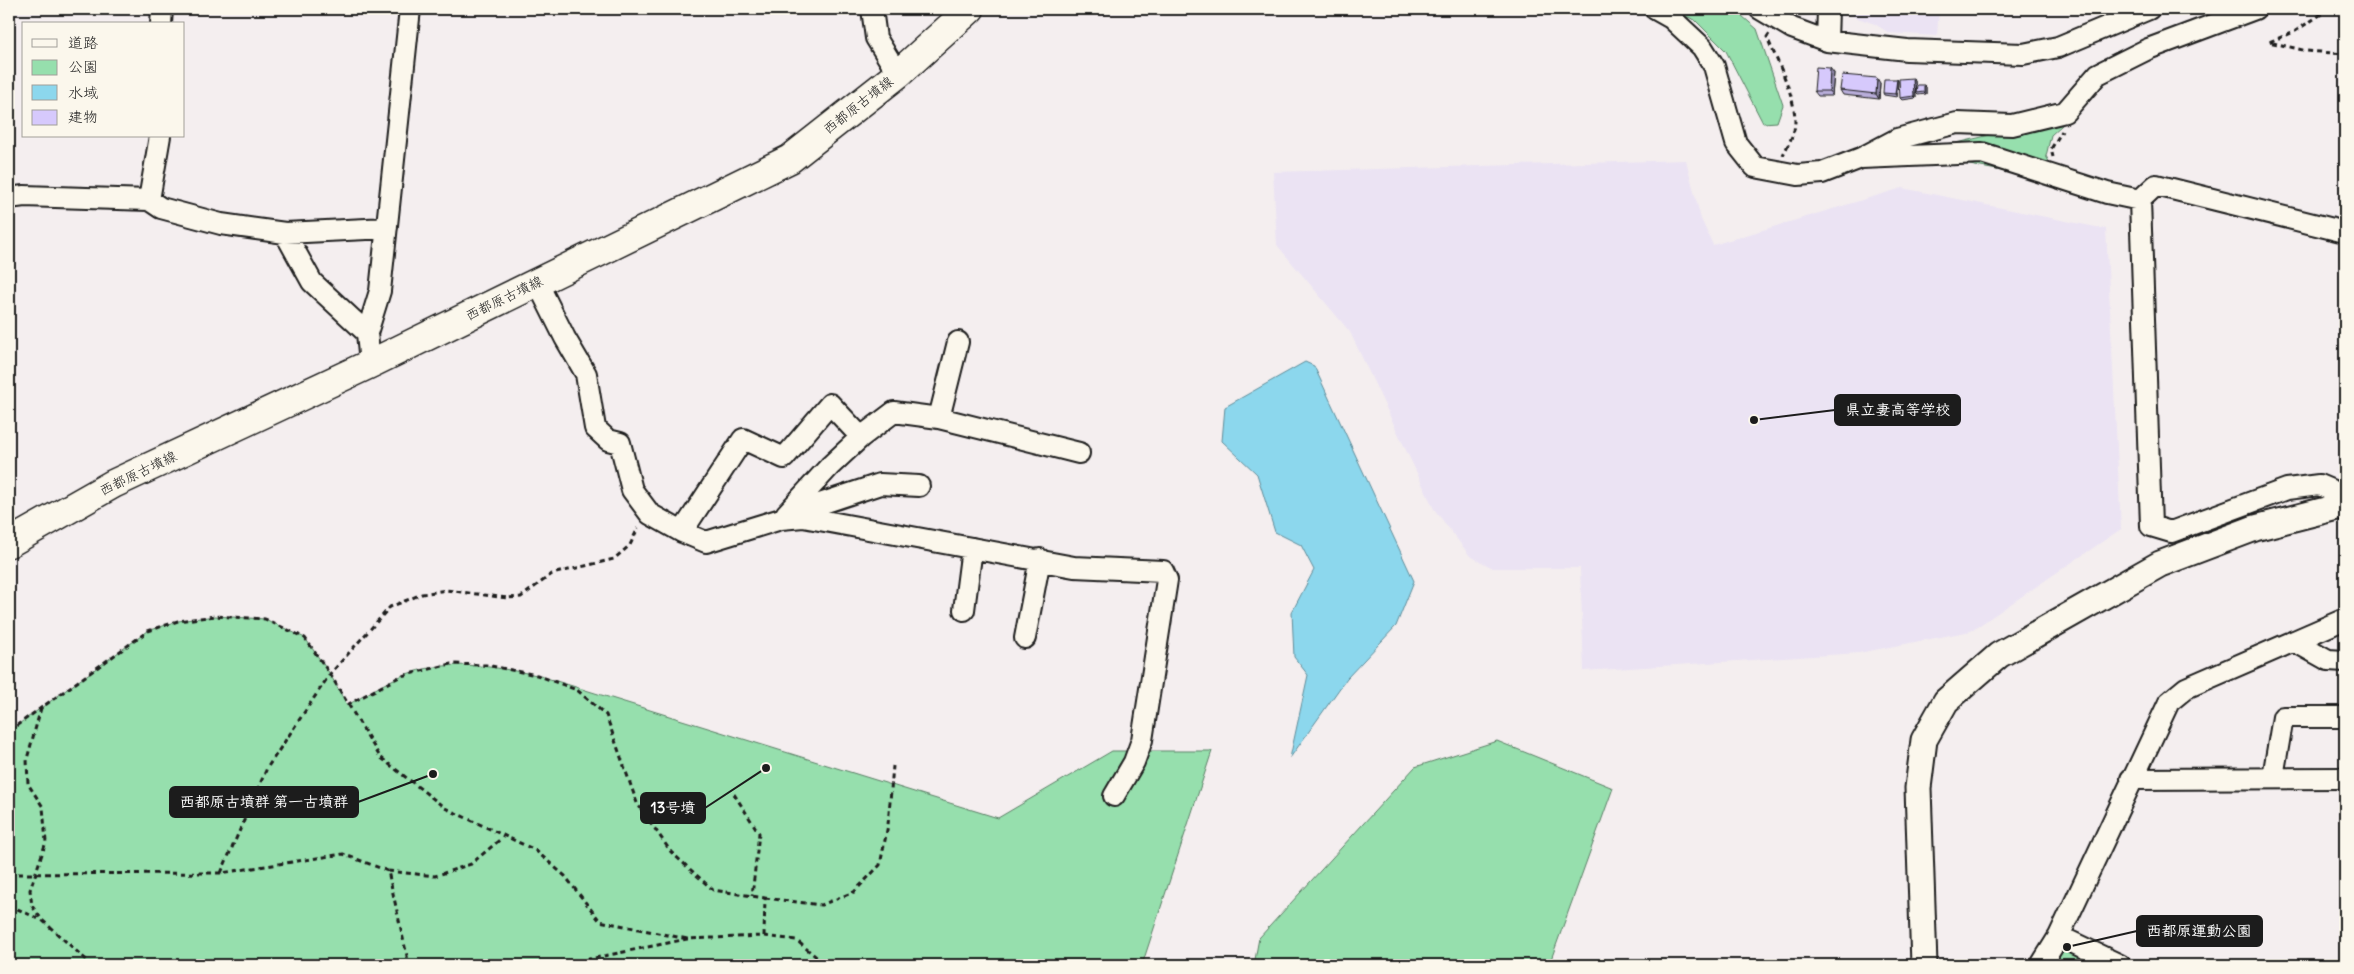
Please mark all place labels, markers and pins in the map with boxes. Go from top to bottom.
callout: 県立妻高等学校 [1835,395,1960,425]
callout: 西都原古墳群 第一古墳群 [170,787,358,817]
callout: 13号墳 [641,793,705,823]
callout: 西都原運動公園 [2137,916,2262,946]

